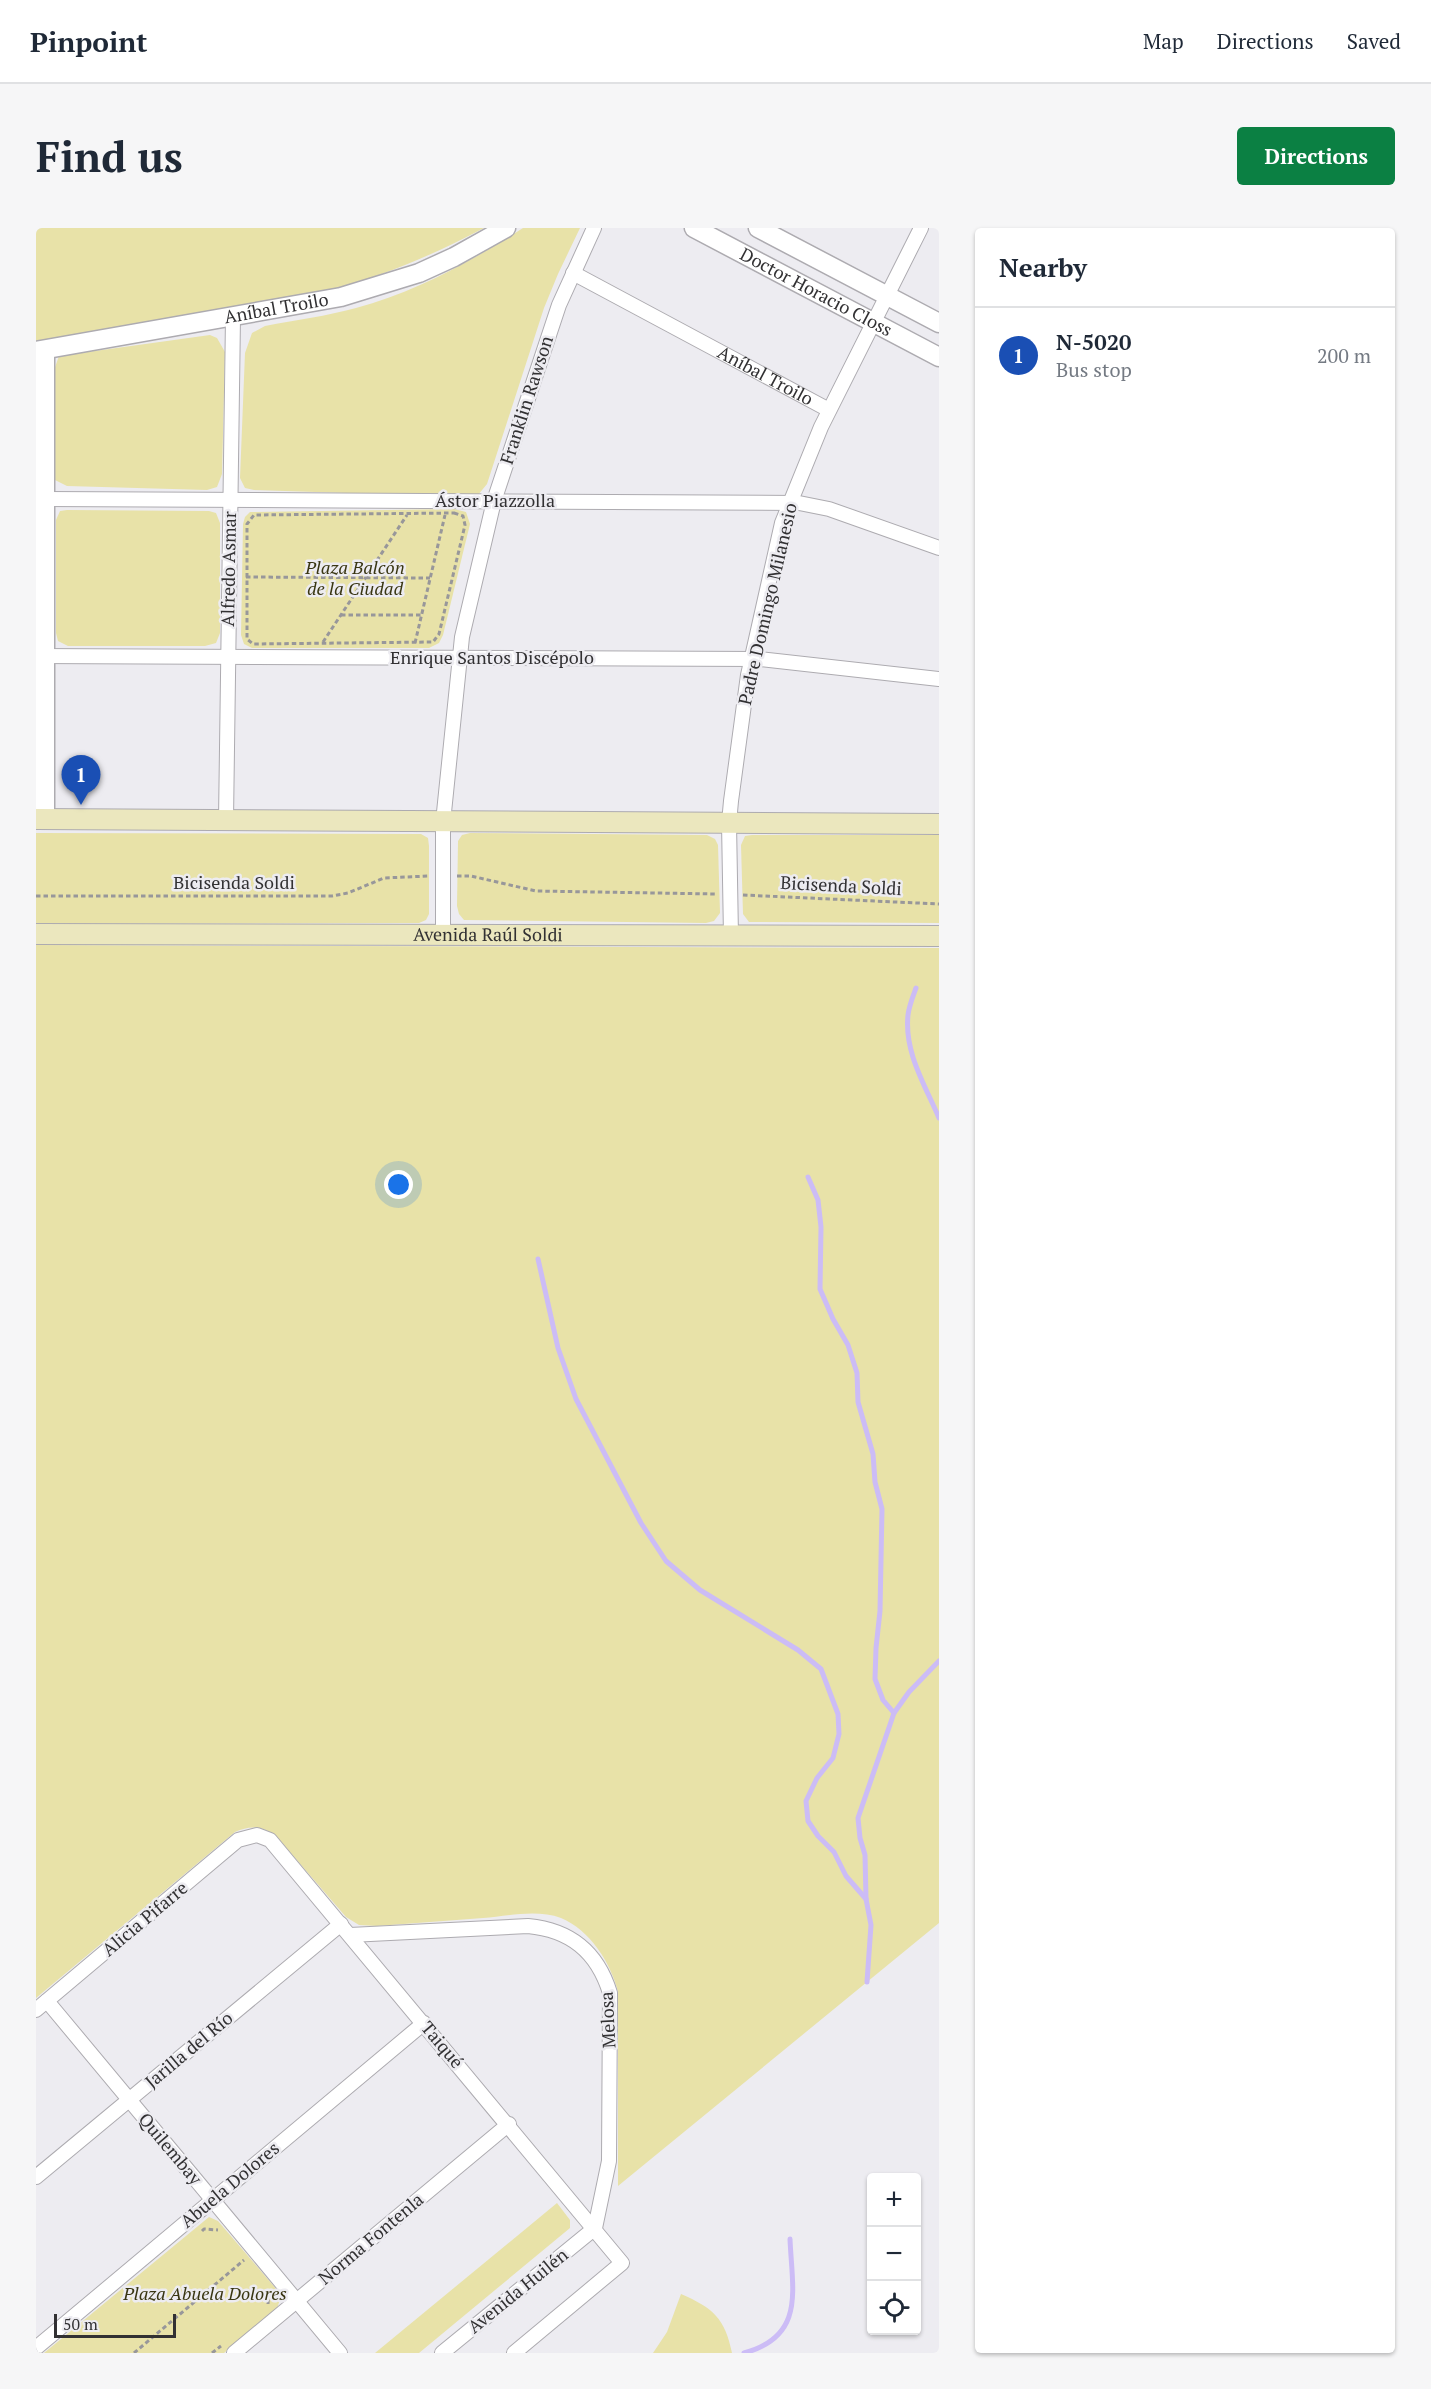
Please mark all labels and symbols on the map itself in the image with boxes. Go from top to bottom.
street label: Doctor Horacio Closs [736,241,897,341]
street label: Aníbal Troilo [222,286,330,328]
street label: Franklin Rawson [494,332,558,467]
street label: Aníbal Troilo [714,340,818,410]
street label: Ástor Piazzolla [435,488,555,512]
street label: Padre Domingo Milanesio [732,500,802,707]
street label: Alfredo Asmar [215,511,241,627]
park label: Plaza Balcón de la Ciudad [304,555,405,600]
street label: Enrique Santos Discépolo [390,645,594,669]
pin: 1 [62,756,100,805]
street label: Bicisenda Soldi [173,870,295,894]
street label: Bicisenda Soldi [780,870,902,900]
street label: Avenida Raúl Soldi [413,922,563,946]
your location [384,1170,413,1199]
street label: Alicia Pifarre [97,1875,192,1961]
street label: Melosa [594,1991,620,2049]
street label: Jarilla del Río [139,2005,237,2093]
street label: Taiqué [416,2016,469,2073]
street label: Quilembay [134,2107,209,2190]
street label: Abuela Dolores [175,2136,284,2233]
street label: Norma Fontenla [313,2187,428,2289]
street label: Avenida Huilén [462,2242,573,2338]
park label: Plaza Abuela Dolores [122,2281,287,2305]
scale bar [54,2311,176,2338]

